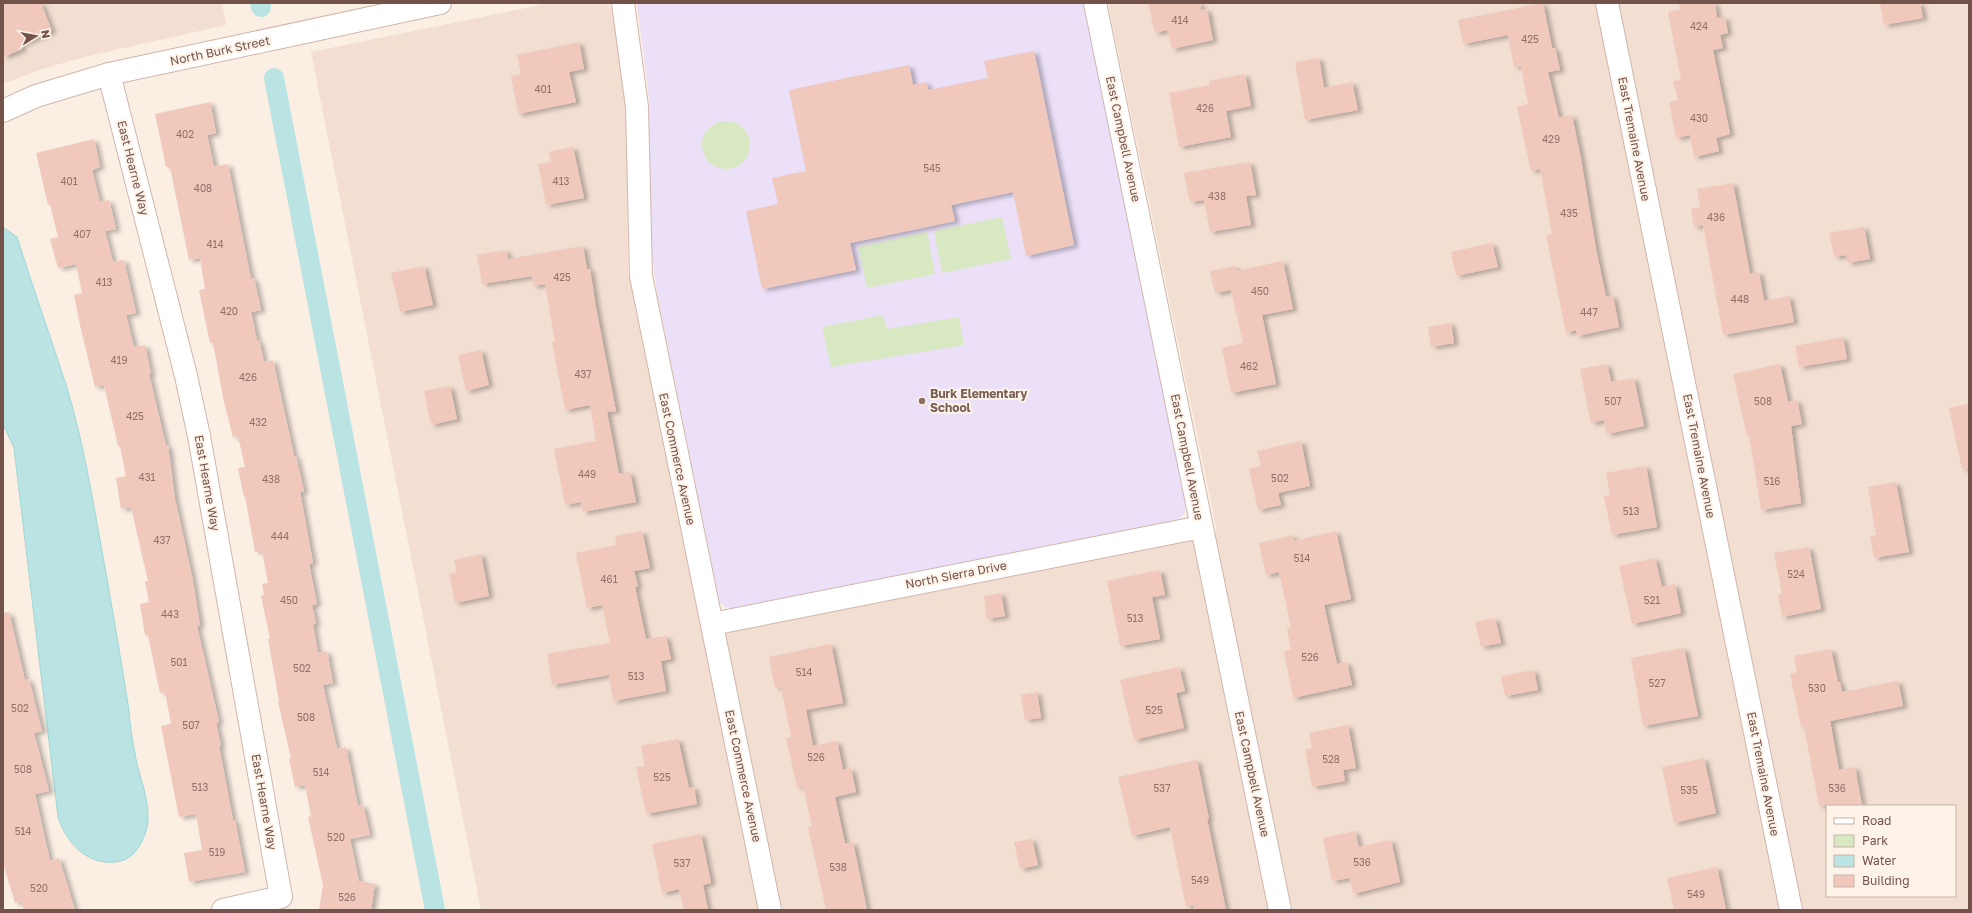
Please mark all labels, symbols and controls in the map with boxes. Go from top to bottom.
house number: 414 [1171,14,1189,26]
north arrow [16,16,56,56]
house number: 424 [1690,20,1708,32]
text: N [39,29,53,39]
street label: North Burk Street [169,33,271,68]
house number: 425 [1521,33,1539,45]
street label: East Campbell Avenue [1103,75,1144,203]
street label: East Tremaine Avenue [1615,75,1654,202]
house number: 401 [534,83,552,95]
house number: 426 [1196,102,1214,114]
house number: 430 [1690,112,1708,124]
street label: East Hearne Way [114,119,153,217]
house number: 402 [176,128,194,140]
house number: 429 [1542,133,1560,145]
house number: 545 [923,162,941,174]
house number: 401 [60,175,78,187]
house number: 413 [553,175,570,187]
house number: 408 [194,182,212,194]
house number: 438 [1208,190,1226,202]
house number: 435 [1560,207,1578,219]
house number: 436 [1707,211,1725,223]
house number: 407 [73,228,91,240]
house number: 414 [206,238,224,250]
house number: 425 [553,271,571,283]
house number: 413 [96,276,113,288]
house number: 450 [1251,285,1269,297]
house number: 448 [1731,293,1749,305]
house number: 420 [220,305,238,317]
house number: 447 [1580,306,1598,318]
house number: 419 [111,354,128,366]
house number: 462 [1240,360,1258,372]
house number: 437 [574,368,592,380]
house number: 426 [239,371,257,383]
place label: Burk Elementary School [930,386,1028,415]
street label: East Commerce Avenue [656,391,699,527]
street label: East Campbell Avenue [1168,392,1207,521]
street label: East Tremaine Avenue [1680,392,1719,519]
house number: 507 [1604,395,1622,407]
house number: 508 [1754,395,1772,407]
marker: Burk Elementary School [917,396,927,406]
house number: 425 [126,410,144,422]
house number: 432 [249,416,267,428]
street label: East Hearne Way [192,434,223,532]
house number: 449 [578,468,596,480]
house number: 431 [139,471,156,483]
house number: 502 [1271,472,1289,484]
house number: 438 [262,473,280,485]
house number: 516 [1764,475,1780,487]
house number: 513 [1623,505,1639,517]
house number: 444 [271,530,289,542]
house number: 437 [153,534,171,546]
house number: 514 [1294,552,1310,564]
street label: North Sierra Drive [904,557,1008,592]
house number: 524 [1787,568,1805,580]
house number: 461 [601,573,618,585]
house number: 450 [280,594,298,606]
house number: 521 [1644,594,1660,606]
house number: 443 [161,608,179,620]
house number: 513 [1127,612,1143,624]
house number: 526 [1301,651,1319,663]
house number: 501 [171,656,188,668]
house number: 502 [293,662,311,674]
house number: 514 [796,666,812,678]
house number: 513 [628,670,644,682]
house number: 527 [1649,677,1665,689]
house number: 530 [1808,682,1826,694]
house number: 502 [11,702,29,714]
house number: 525 [1145,704,1163,716]
street label: East Commerce Avenue [722,708,765,844]
street label: East Campbell Avenue [1232,710,1273,838]
street label: East Tremaine Avenue [1744,710,1783,837]
house number: 508 [297,711,315,723]
house number: 507 [182,719,200,731]
house number: 526 [807,751,825,763]
street label: East Hearne Way [249,753,280,851]
house number: 528 [1322,753,1340,765]
house number: 508 [14,763,32,775]
house number: 514 [313,766,329,778]
house number: 525 [653,771,671,783]
house number: 513 [192,781,208,793]
house number: 537 [1154,782,1170,794]
house number: 536 [1828,782,1846,794]
house number: 535 [1680,784,1698,796]
legend [1826,805,1956,897]
text: Road [1862,813,1891,828]
house number: 514 [15,825,31,837]
house number: 520 [327,831,345,843]
text: Park [1862,833,1888,848]
house number: 519 [209,846,225,858]
text: Water [1862,853,1896,868]
house number: 536 [1353,856,1371,868]
house number: 537 [674,857,690,869]
house number: 538 [829,861,847,873]
text: Building [1862,873,1910,888]
house number: 549 [1191,874,1209,886]
house number: 520 [30,882,48,894]
house number: 549 [1687,888,1705,900]
house number: 526 [338,891,356,903]

